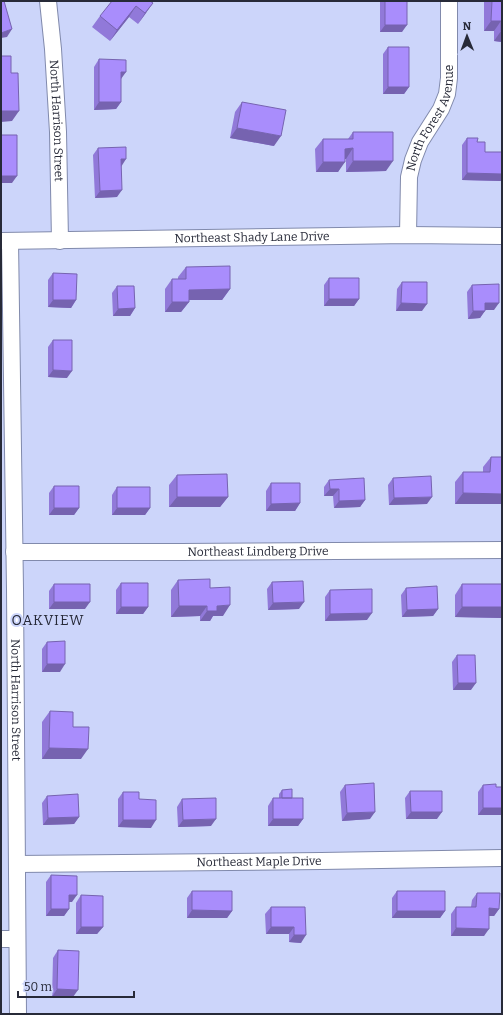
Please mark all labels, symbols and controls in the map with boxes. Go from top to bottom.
north arrow [447,16,487,56]
text: N [462,20,472,33]
street label: North Harrison Street [47,59,66,182]
street label: North Forest Avenue [404,65,456,172]
street label: Northeast Shady Lane Drive [174,229,330,245]
street label: Northeast Lindberg Drive [187,544,329,559]
district label: OAKVIEW [12,612,84,629]
street label: North Harrison Street [8,639,23,762]
street label: Northeast Maple Drive [196,854,322,869]
scale bar [18,973,134,999]
text: 50 m [24,980,53,994]

